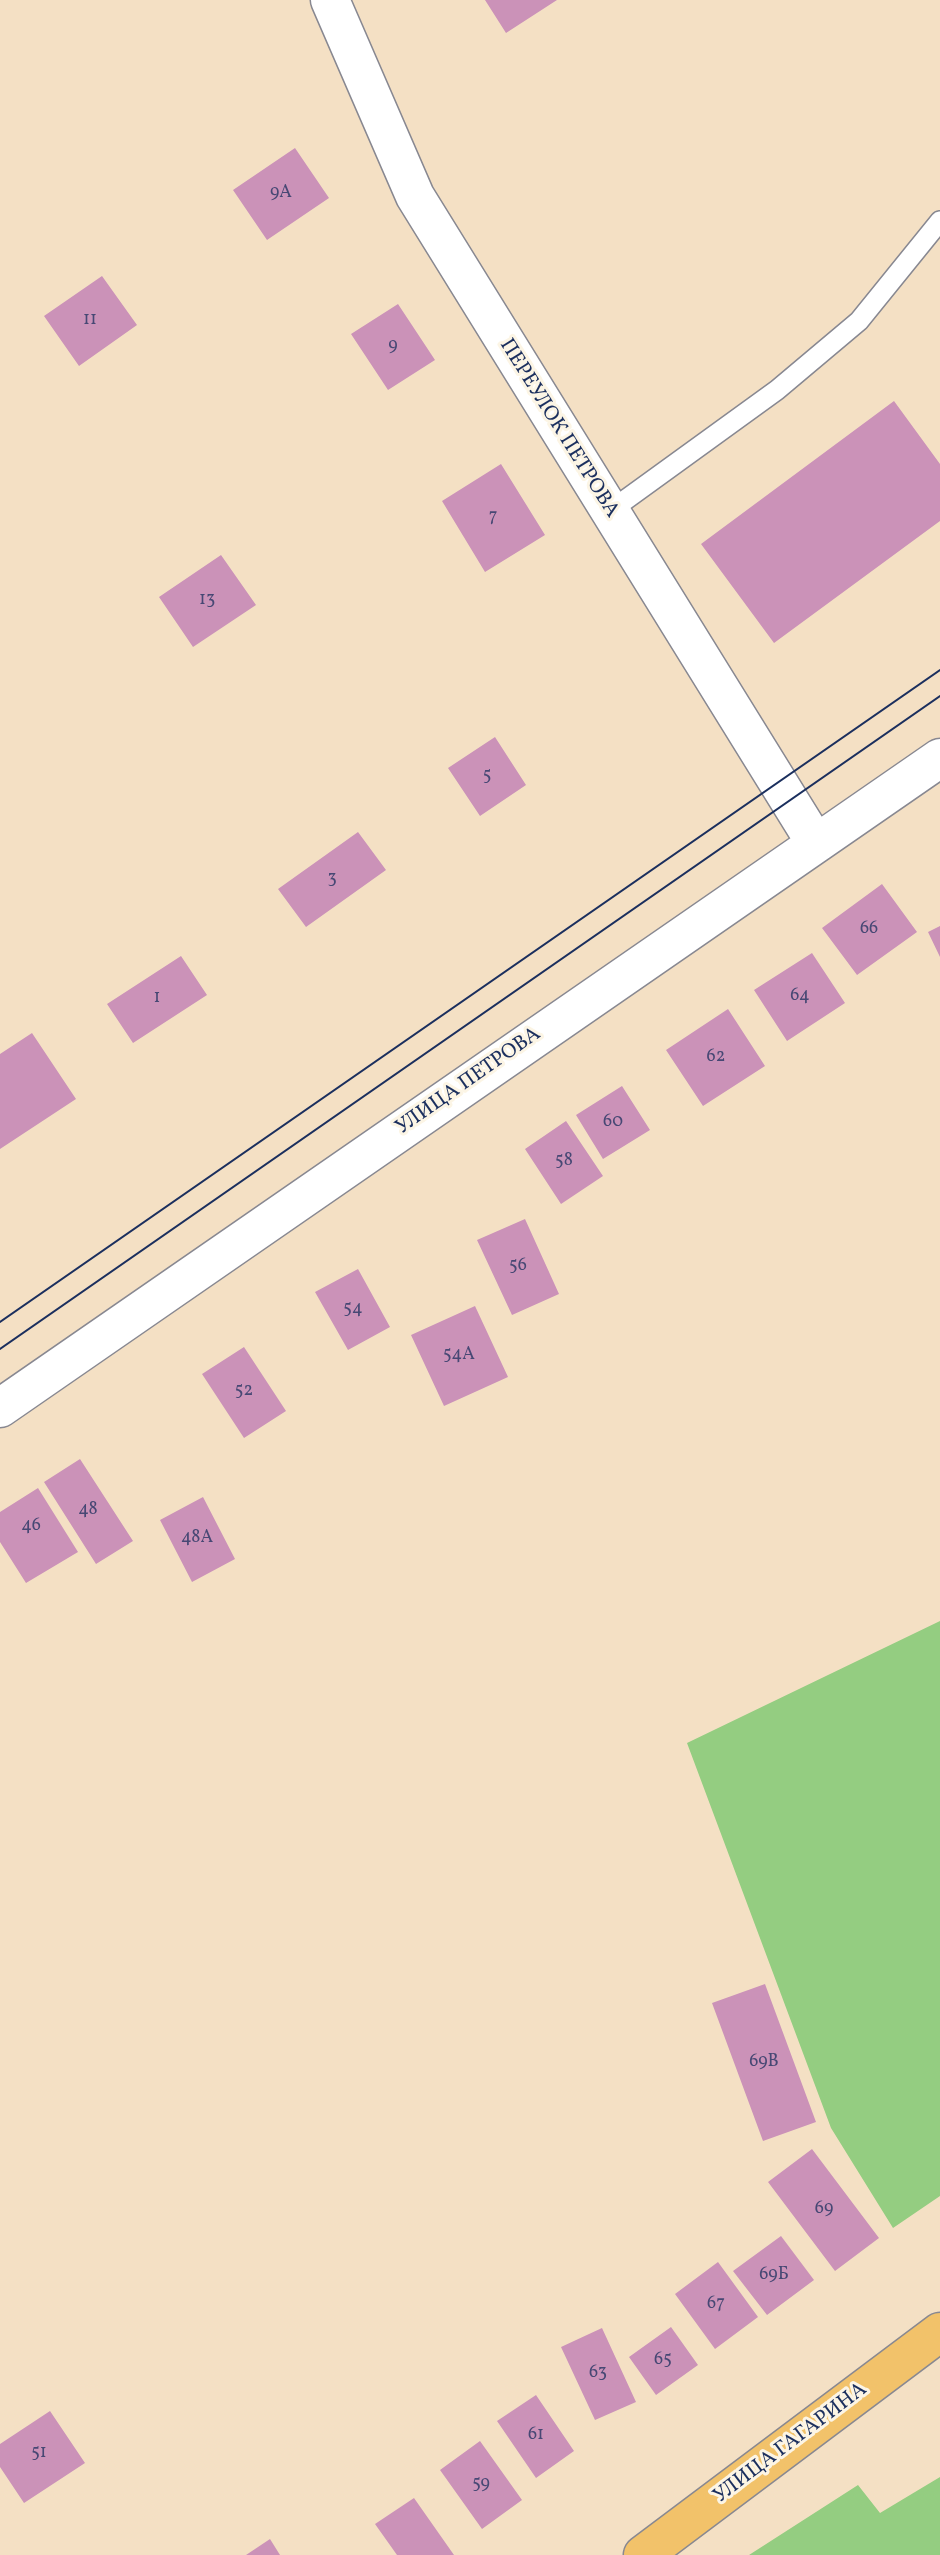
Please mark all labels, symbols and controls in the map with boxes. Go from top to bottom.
house number: 9А [270,183,292,205]
house number: 11 [83,310,97,332]
street label: ПЕРЕУЛОК ПЕТРОВА [493,335,623,523]
house number: 9 [388,336,398,358]
house number: 7 [489,507,497,529]
house number: 13 [199,590,215,612]
house number: 5 [483,766,491,788]
house number: 3 [327,869,337,891]
house number: 66 [860,919,878,941]
house number: 64 [790,986,810,1008]
house number: 1 [154,988,160,1010]
street label: УЛИЦА ПЕТРОВА [392,1023,546,1141]
house number: 62 [707,1047,725,1069]
house number: 60 [603,1112,623,1134]
house number: 58 [555,1151,573,1173]
house number: 56 [509,1256,527,1278]
house number: 54 [343,1299,363,1321]
house number: 54А [443,1345,475,1367]
house number: 52 [235,1381,253,1403]
house number: 48 [78,1500,98,1522]
house number: 46 [21,1516,41,1538]
house number: 48А [181,1528,213,1550]
house number: 69В [749,2052,779,2074]
house number: 69 [815,2199,833,2221]
house number: 69Б [759,2265,789,2287]
house number: 67 [707,2294,725,2316]
house number: 65 [654,2350,672,2372]
house number: 63 [589,2363,607,2385]
street label: УЛИЦА ГАГАРИНА [709,2378,873,2510]
house number: 61 [528,2425,544,2447]
house number: 51 [31,2443,47,2465]
house number: 59 [472,2474,490,2496]

